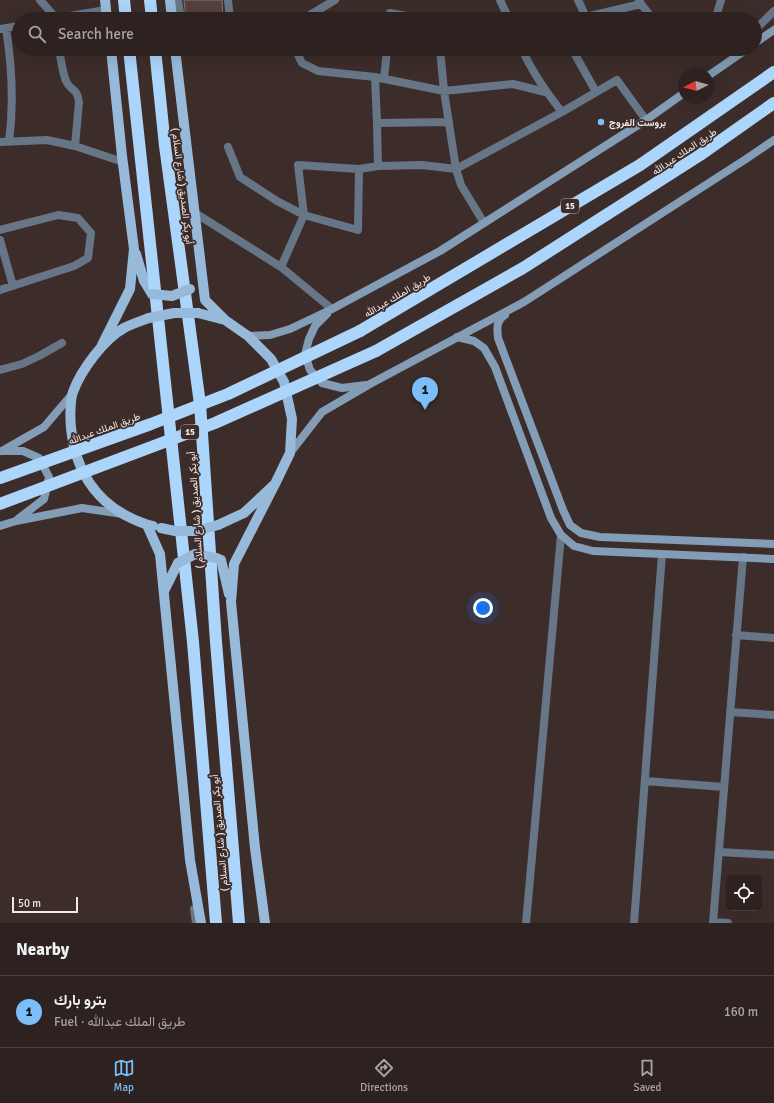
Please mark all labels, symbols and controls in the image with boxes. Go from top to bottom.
search box [12,12,762,56]
icon: search [26,23,48,45]
text: Search here [58,25,134,43]
north arrow [678,68,714,104]
marker: بروست الفروج [596,117,606,127]
place label: بروست الفروج [609,117,666,130]
street label: طريق الملك عبدالله [650,126,720,178]
street label: ( شارع السلام ) أبو بكر الصديق [169,127,195,246]
road number: 15 [561,199,579,213]
street label: طريق الملك عبدالله [362,271,433,320]
pin: 1 [412,377,438,410]
street label: طريق الملك عبدالله [67,410,142,447]
road number: 15 [181,425,199,439]
street label: ( شارع السلام ) أبو بكر الصديق [186,450,206,569]
your location [473,598,493,618]
street label: ( شارع السلام ) أبو بكر الصديق [209,773,231,892]
map controls [726,875,762,911]
button: locate [726,875,762,911]
scale bar [12,895,78,914]
text: 50 m [18,897,41,910]
text: Nearby [16,939,69,960]
text: بترو بارك [54,991,107,1009]
text: 1 [25,1004,33,1020]
text: 160 m [724,1004,758,1020]
text: Fuel · طريق الملك عبدالله [54,1014,186,1030]
tab: Map [113,1057,135,1094]
tab: Directions [360,1057,408,1094]
tab: Saved [634,1057,661,1094]

